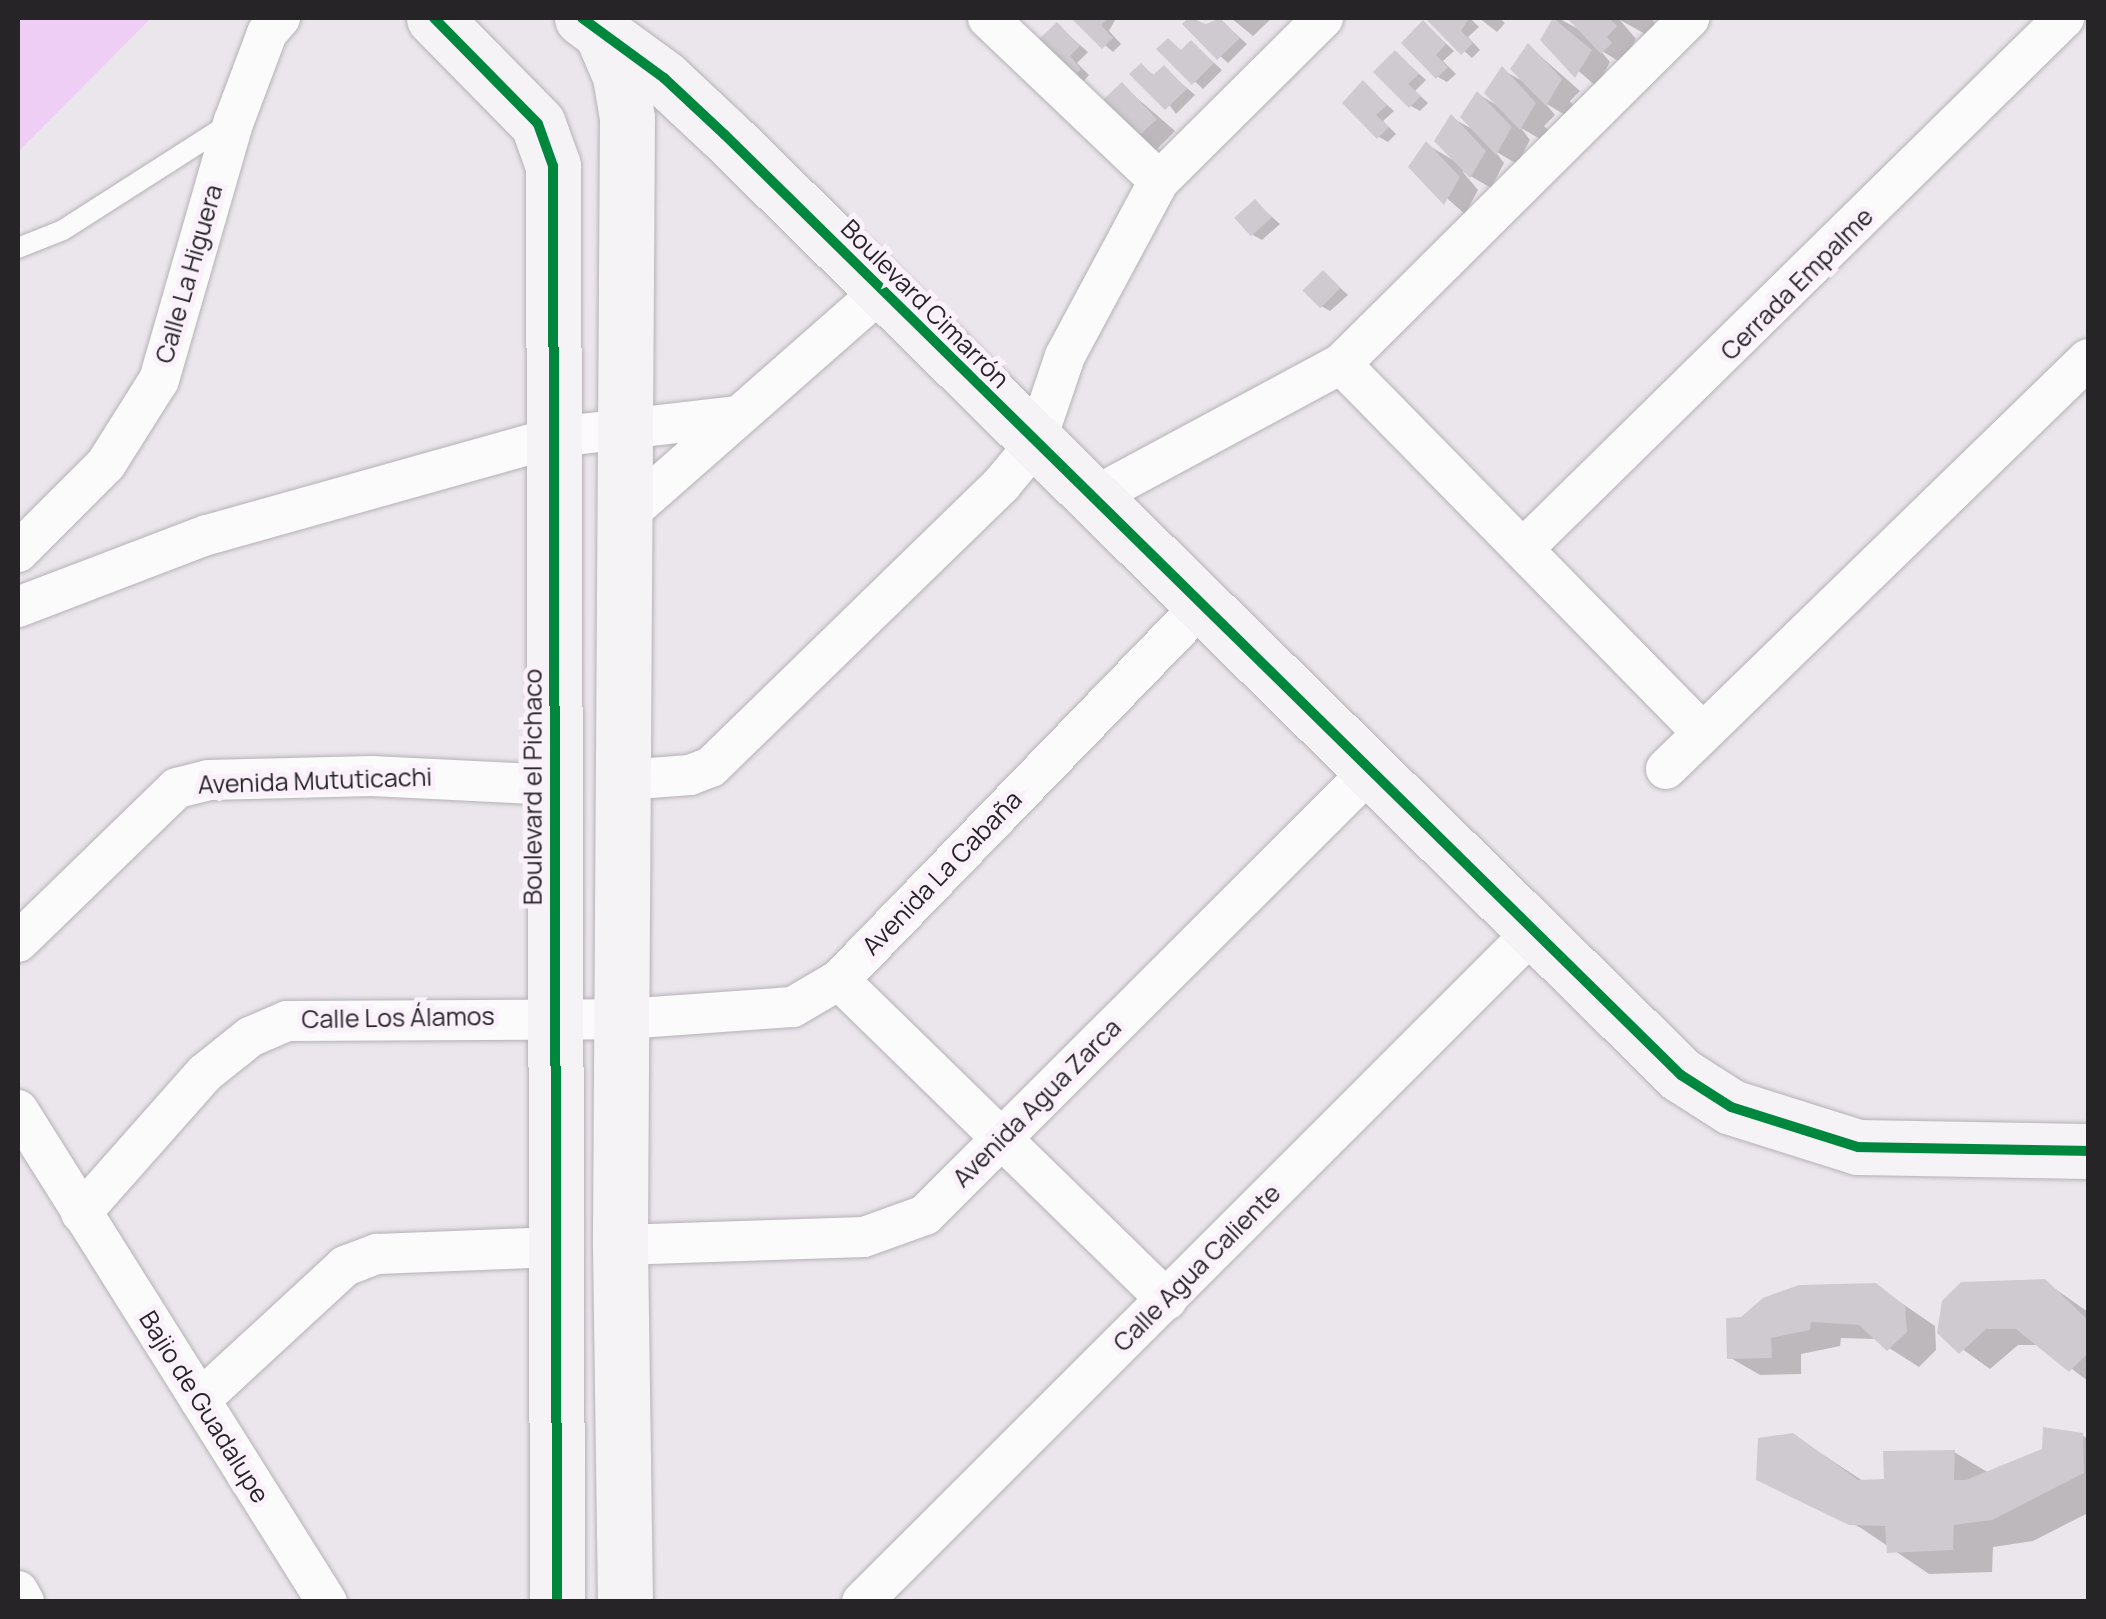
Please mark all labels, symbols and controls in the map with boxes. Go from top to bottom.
street label: Calle La Higuera [149,181,229,367]
street label: Cerrada Empalme [1715,202,1879,366]
street label: Boulevard Cimarrón [835,214,1015,394]
street label: Boulevard el Pichaco [518,669,548,905]
street label: Avenida Mututicachi [197,762,433,800]
street label: Avenida La Cabaña [856,785,1028,961]
street label: Calle Los Álamos [301,1001,495,1035]
street label: Avenida Agua Zarca [947,1013,1127,1193]
street label: Calle Agua Caliente [1107,1178,1287,1358]
street label: Bajio de Guadalupe [133,1305,275,1509]

